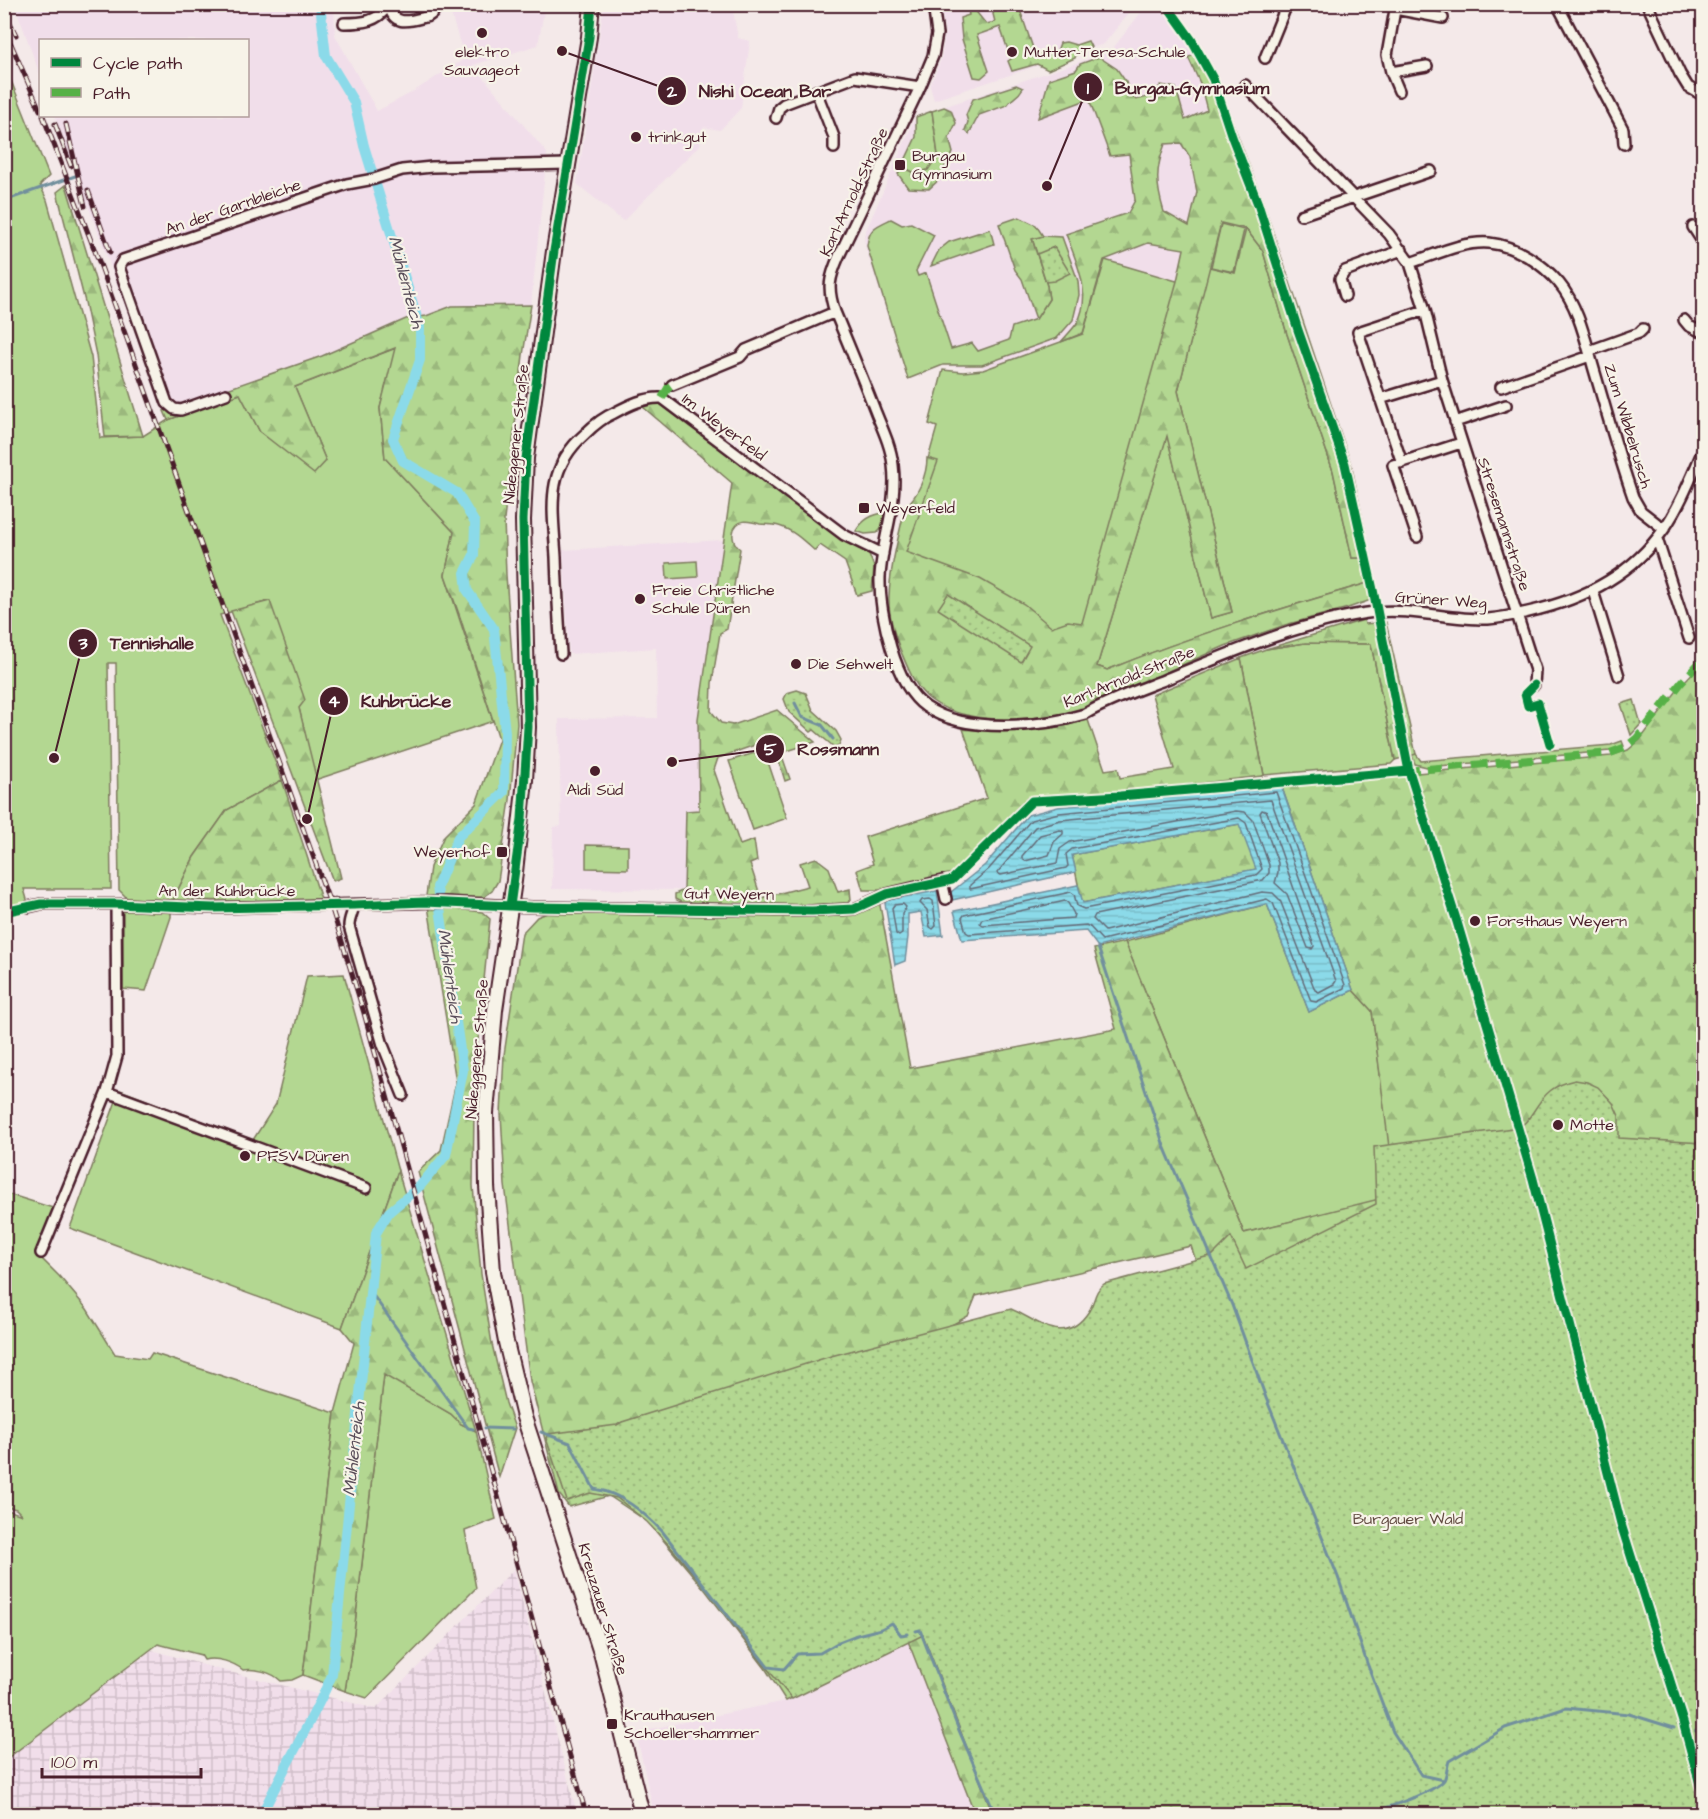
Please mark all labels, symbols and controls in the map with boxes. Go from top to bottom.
marker: elektro Sauvageot [475,26,489,40]
legend [39,39,249,117]
place label: elektro Sauvageot [444,41,520,82]
place label: Mutter-Teresa-Schule [1024,41,1186,63]
marker: Mutter-Teresa-Schule [1005,45,1019,59]
text: Cycle path [93,51,182,77]
callout: Burgau-Gymnasium [1073,69,1281,105]
callout: Nishi Ocean Bar [657,73,843,109]
text: 1 [1087,76,1090,101]
text: Burgau-Gymnasium [1115,76,1270,102]
text: 2 [666,79,678,104]
text: Nishi Ocean Bar [699,79,831,104]
text: Path [93,81,130,106]
street label: Karl-Arnold-Straße [815,124,894,260]
place label: trinkgut [648,126,707,149]
marker: trinkgut [629,130,643,144]
place label: Burgau Gymnasium [912,145,992,186]
marker: Burgau Gymnasium [893,158,907,172]
street label: An der Garnbleiche [162,173,304,241]
water label: Mühlenteich [382,233,431,332]
street label: Zum Wibbelrusch [1599,361,1657,491]
street label: Nideggener Straße [498,363,535,505]
street label: Im Weyerfeld [677,388,771,467]
street label: Stresemannstraße [1472,454,1536,594]
place label: Weyerfeld [876,497,955,520]
marker: Weyerfeld [857,501,871,515]
place label: Freie Christliche Schule Düren [652,579,775,619]
street label: Grüner Weg [1394,586,1488,615]
marker: Freie Christliche Schule Düren [633,592,647,606]
callout: Tennishalle [68,625,206,661]
text: 3 [77,631,88,656]
text: Tennishalle [109,631,194,656]
street label: Karl-Arnold-Straße [1060,641,1198,713]
place label: Die Sehwelt [808,653,894,675]
marker: Die Sehwelt [789,657,803,671]
callout: Kuhbrücke [319,683,463,719]
text: 4 [328,689,341,714]
text: Kuhbrücke [361,689,451,714]
callout: Rossmann [755,731,891,767]
text: 5 [764,737,777,762]
text: Rossmann [797,737,879,762]
marker: Aldi Süd [588,764,602,778]
place label: Aldi Süd [567,779,623,801]
place label: Weyerhof [414,841,491,864]
marker: Weyerhof [495,845,509,859]
street label: An der Kuhbrücke [158,880,296,902]
street label: Gut Weyern [684,882,774,907]
place label: Forsthaus Weyern [1487,910,1627,933]
marker: Forsthaus Weyern [1468,914,1482,928]
water label: Mühlenteich [431,927,469,1026]
street label: Nideggener Straße [460,978,495,1120]
place label: Motte [1570,1114,1614,1136]
marker: Motte [1551,1118,1565,1132]
place label: PFSV Düren [257,1145,349,1167]
marker: PFSV Düren [238,1149,252,1163]
water label: Mühlenteich [337,1400,371,1497]
park label: Burgauer Wald [1353,1508,1463,1531]
street label: Kreuzauer Straße [572,1540,634,1678]
place label: Krauthausen Schoellershammer [624,1704,759,1744]
marker: Krauthausen Schoellershammer [605,1717,619,1731]
scale bar [42,1741,201,1779]
text: 100 m [51,1750,97,1775]

